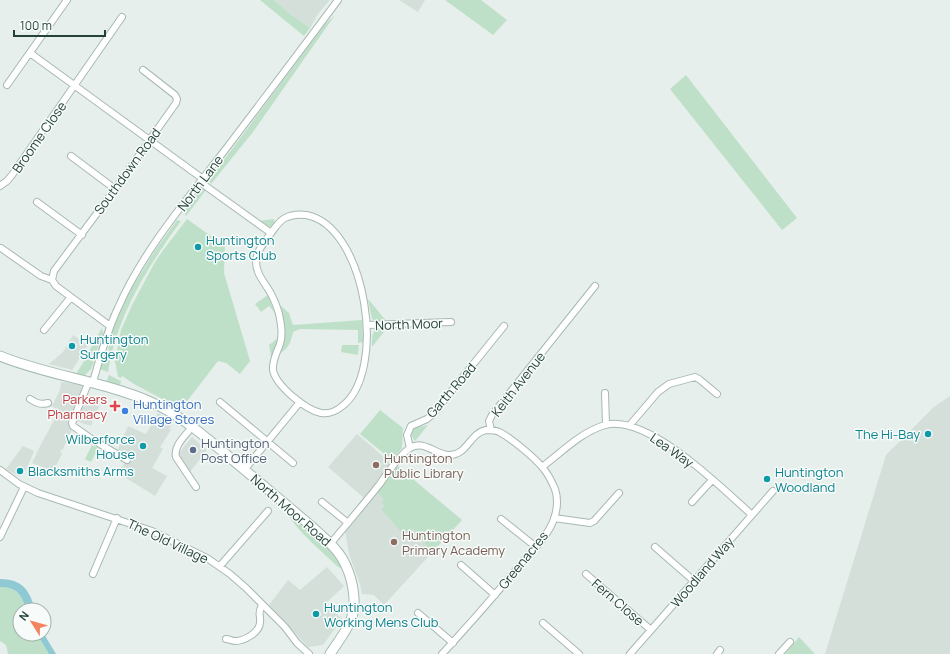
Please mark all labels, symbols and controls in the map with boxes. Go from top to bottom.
scale bar [14,12,105,38]
text: 100 m [20,17,52,34]
street label: Broome Close [8,97,71,176]
street label: Southdown Road [90,124,164,218]
street label: North Lane [173,151,227,215]
place label: Huntington Sports Club [206,231,277,264]
marker: Huntington Sports Club [193,242,203,252]
street label: North Moor [375,314,444,334]
place label: Huntington Surgery [80,330,148,363]
marker: Huntington Surgery [67,341,77,351]
street label: Keith Avenue [487,347,549,420]
street label: Garth Road [422,359,480,421]
place label: Parkers Pharmacy [47,390,107,423]
place label: Huntington Village Stores [133,395,215,428]
marker: Parkers Pharmacy [110,401,120,411]
marker: Huntington Village Stores [120,406,130,416]
place label: The Hi-Bay [855,425,920,443]
street label: Lea Way [647,429,697,472]
marker: The Hi-Bay [923,429,933,439]
place label: Wilberforce House [66,430,135,463]
place label: Huntington Post Office [201,434,269,467]
marker: Wilberforce House [138,441,148,451]
marker: Huntington Post Office [188,445,198,455]
place label: Huntington Public Library [384,449,464,482]
marker: Huntington Public Library [371,460,381,470]
place label: Blacksmiths Arms [28,462,134,480]
place label: Huntington Woodland [775,463,843,496]
marker: Blacksmiths Arms [15,466,25,476]
street label: North Moor Road [247,470,335,550]
marker: Huntington Woodland [762,474,772,484]
street label: The Old Village [124,514,212,568]
place label: Huntington Primary Academy [402,526,505,559]
street label: Greenacres [494,527,552,593]
street label: Woodland Way [666,533,738,611]
marker: Huntington Primary Academy [389,537,399,547]
street label: Fern Close [588,574,648,630]
place label: Huntington Working Mens Club [324,598,439,631]
north arrow [12,602,52,642]
text: N [15,608,32,623]
marker: Huntington Working Mens Club [311,609,321,619]

